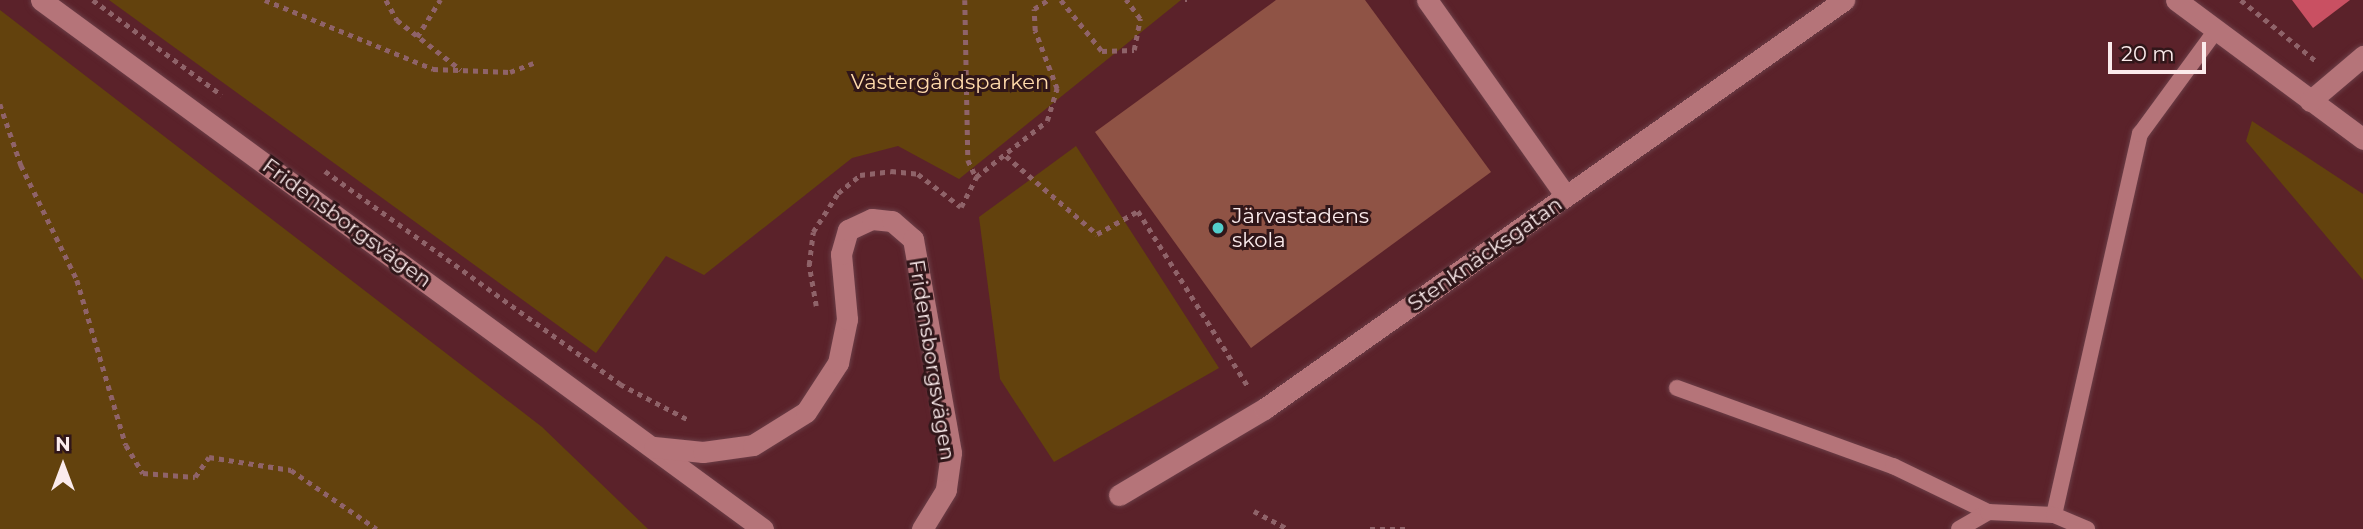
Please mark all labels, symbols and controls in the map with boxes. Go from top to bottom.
scale bar [2111,28,2209,72]
text: 20 m [2121,41,2175,66]
park label: Västergårdsparken [851,69,1049,95]
street label: Fridensborgsvägen [257,153,437,293]
street label: Stenknäcksgatan [1403,191,1567,317]
place label: Järvastadens skola [1232,203,1369,253]
marker: Järvastadens skola [1210,220,1226,236]
street label: Fridensborgsvägen [904,258,960,462]
north arrow [28,431,98,501]
text: N [55,433,71,456]

